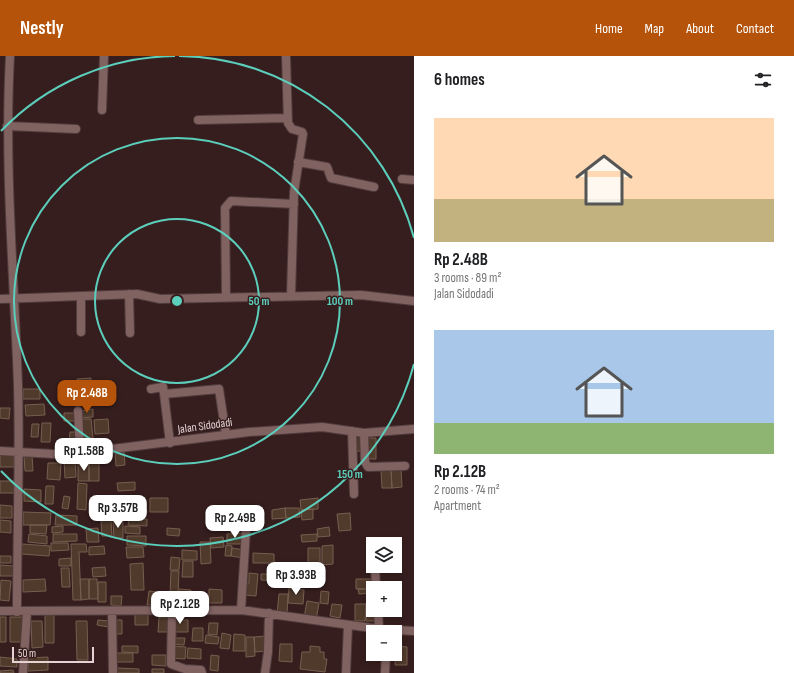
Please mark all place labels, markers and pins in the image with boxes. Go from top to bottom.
centre of rings [170,294,184,308]
pin: Rp 2.48B [46,380,128,414]
pin: Rp 1.58B [43,438,125,472]
pin: Rp 3.57B [77,495,159,529]
pin: Rp 2.49B [194,505,276,539]
pin: Rp 3.93B [255,562,337,596]
pin: Rp 2.12B [139,591,221,625]

